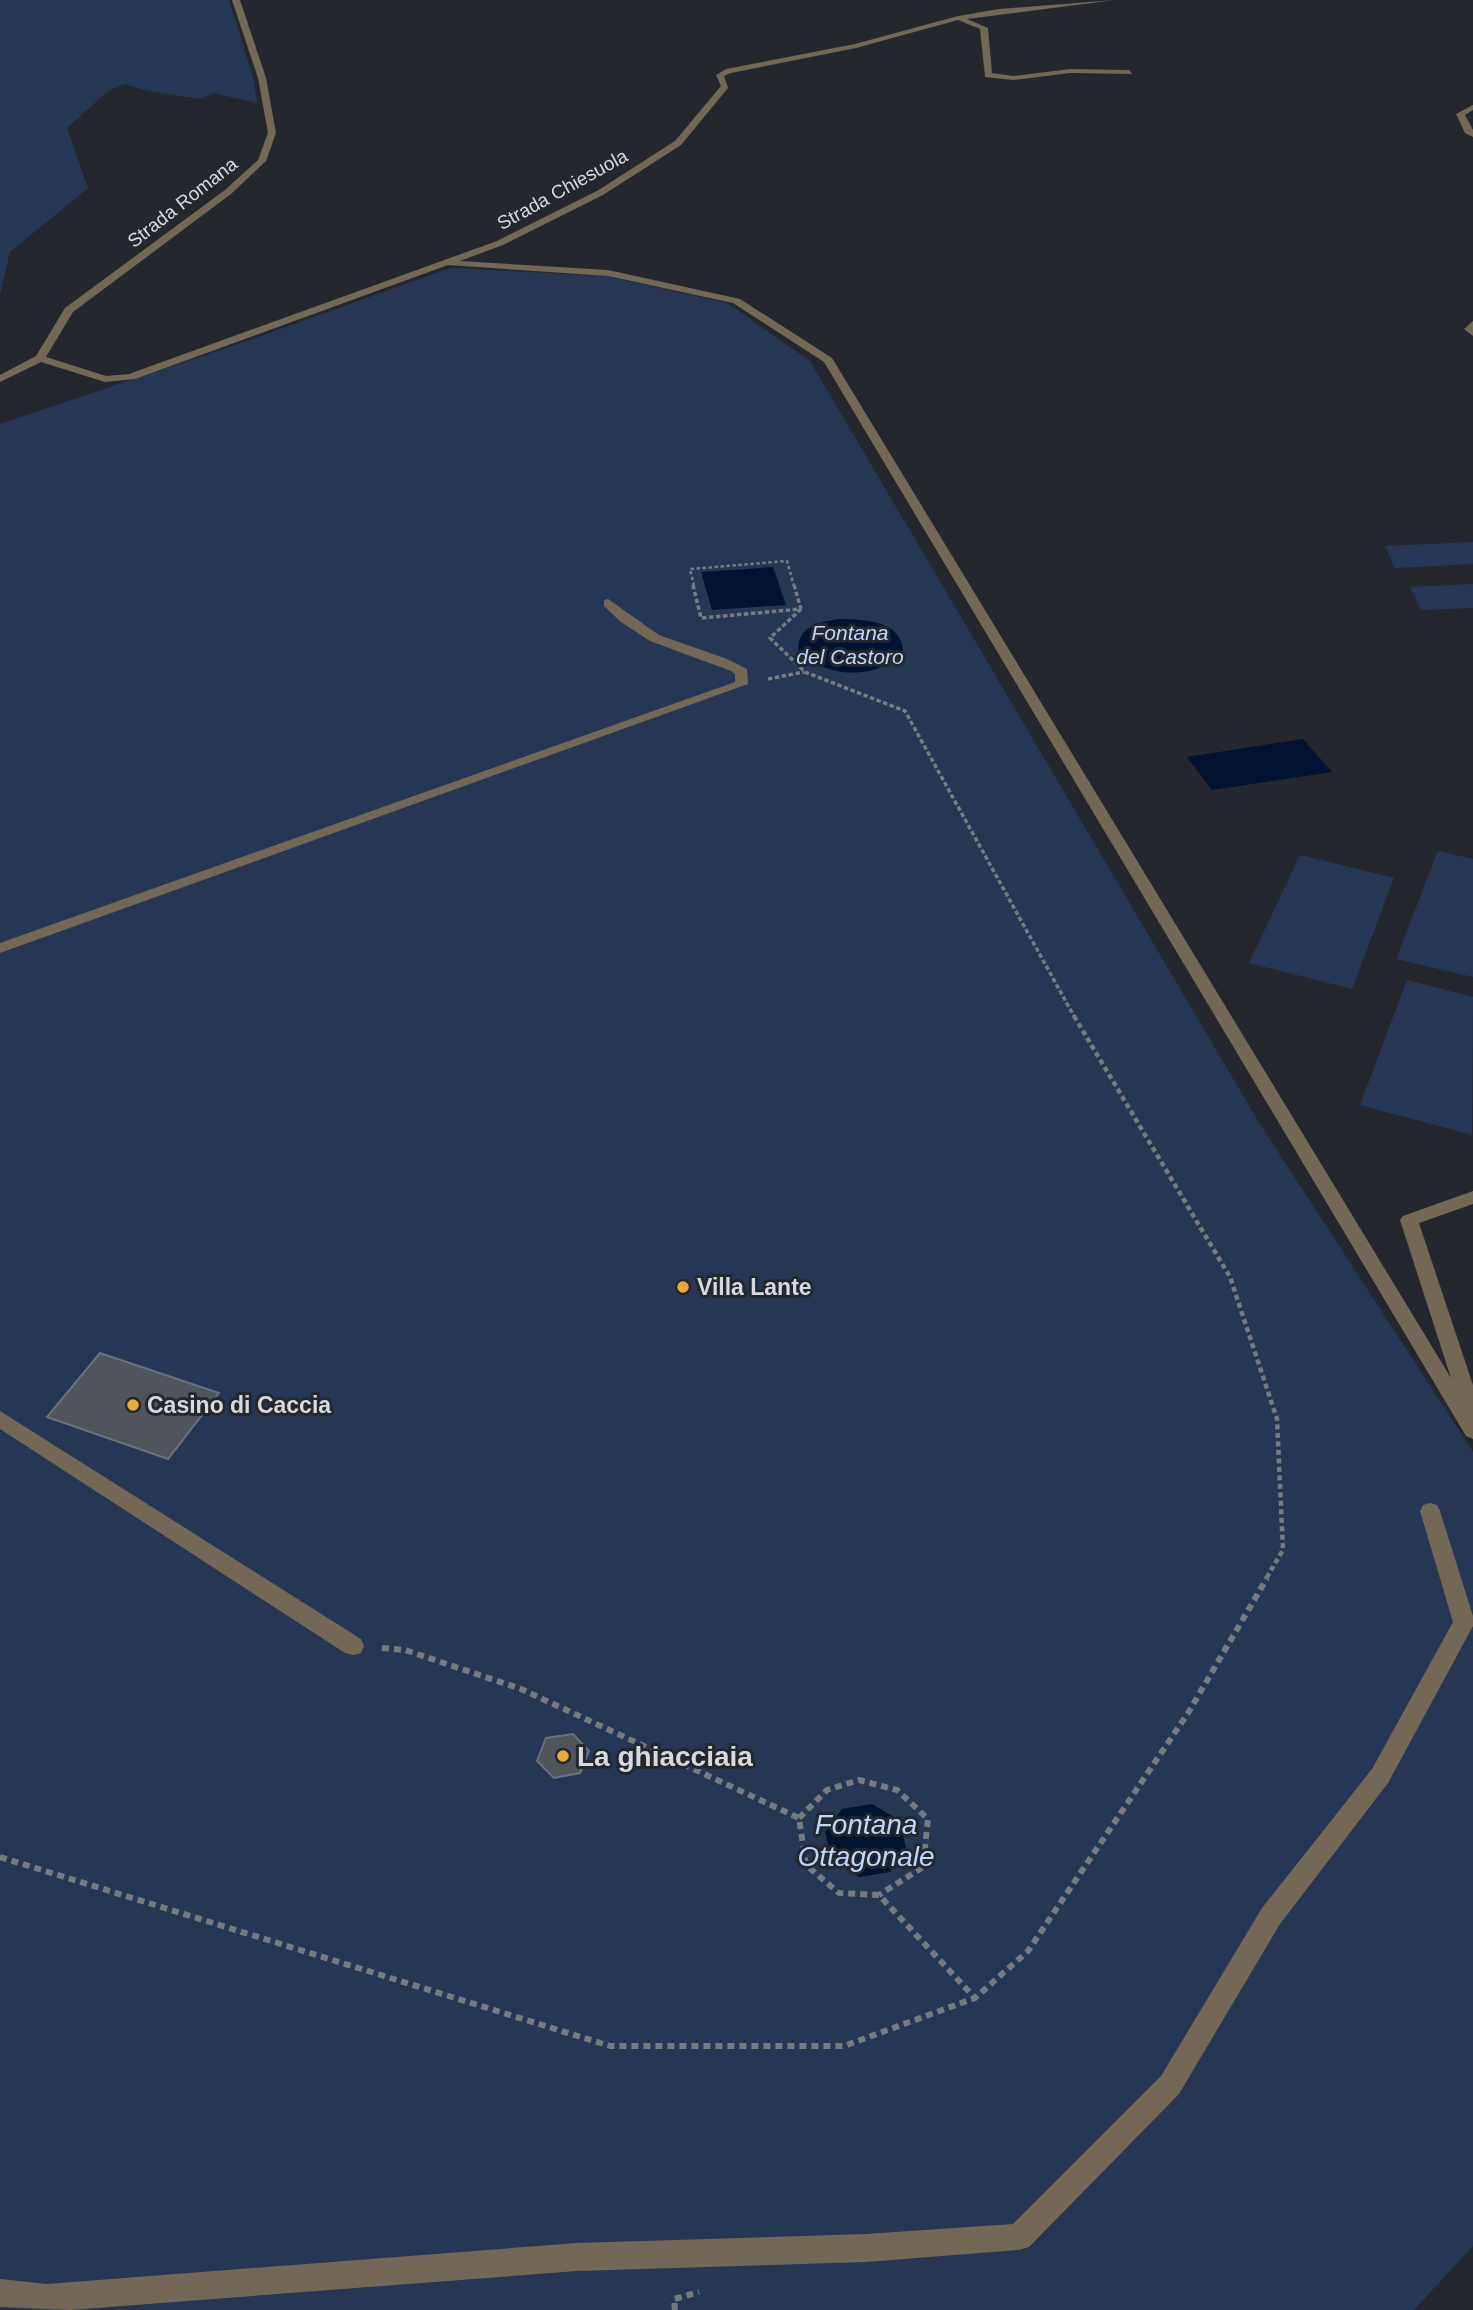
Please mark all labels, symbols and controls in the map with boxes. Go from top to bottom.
street label: Strada Chiesuola [493,145,631,234]
street label: Strada Romana [123,153,242,252]
water label: Fontana del Castoro [796,621,904,668]
place label: Villa Lante [697,1274,812,1300]
marker: Villa Lante [675,1279,691,1295]
place label: Casino di Caccia [147,1392,331,1418]
marker: Casino di Caccia [125,1397,141,1413]
place label: La ghiacciaia [577,1741,753,1772]
marker: La ghiacciaia [555,1748,571,1764]
water label: Fontana Ottagonale [798,1809,935,1872]

